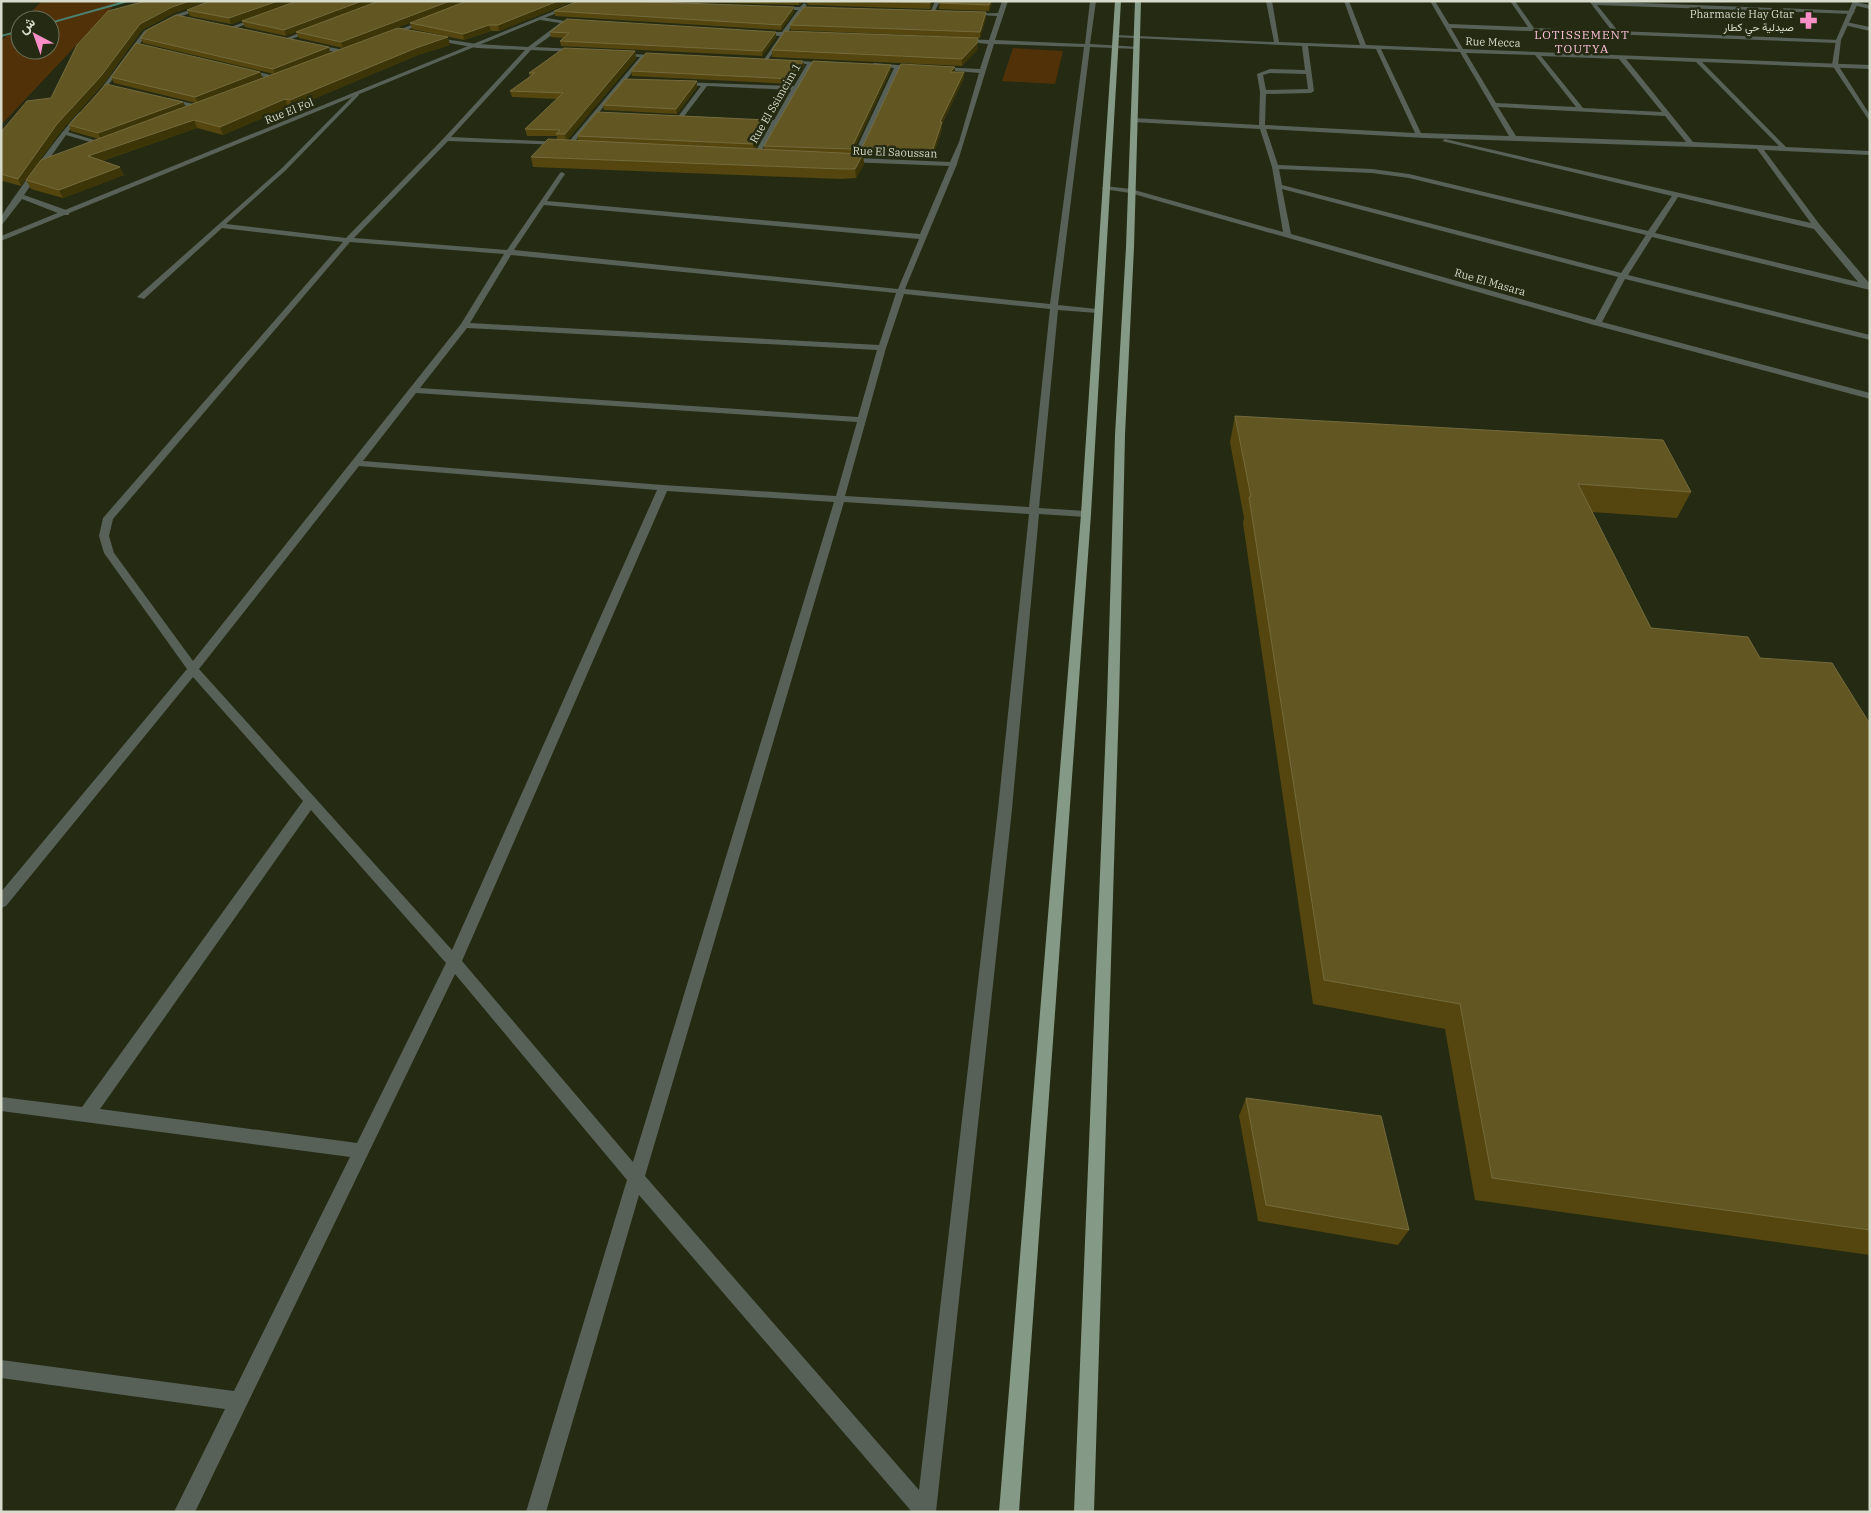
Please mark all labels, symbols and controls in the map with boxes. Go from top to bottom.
place label: Pharmacie Hay Gtar صيدلية حي كطار [1690,7,1794,37]
north arrow [10,10,60,60]
pharmacy icon: Pharmacie Hay Gtar صيدلية حي كطار [1798,10,1818,30]
text: ش [14,13,39,38]
district label: LOTISSEMENT TOUTYA [1534,27,1630,56]
street label: Rue Mecca [1465,34,1521,50]
street label: Rue El Ssimcim 1 [746,61,804,145]
street label: Rue El Fol [263,95,315,127]
street label: Rue El Saoussan [852,144,938,160]
street label: Rue El Masara [1453,265,1527,299]

